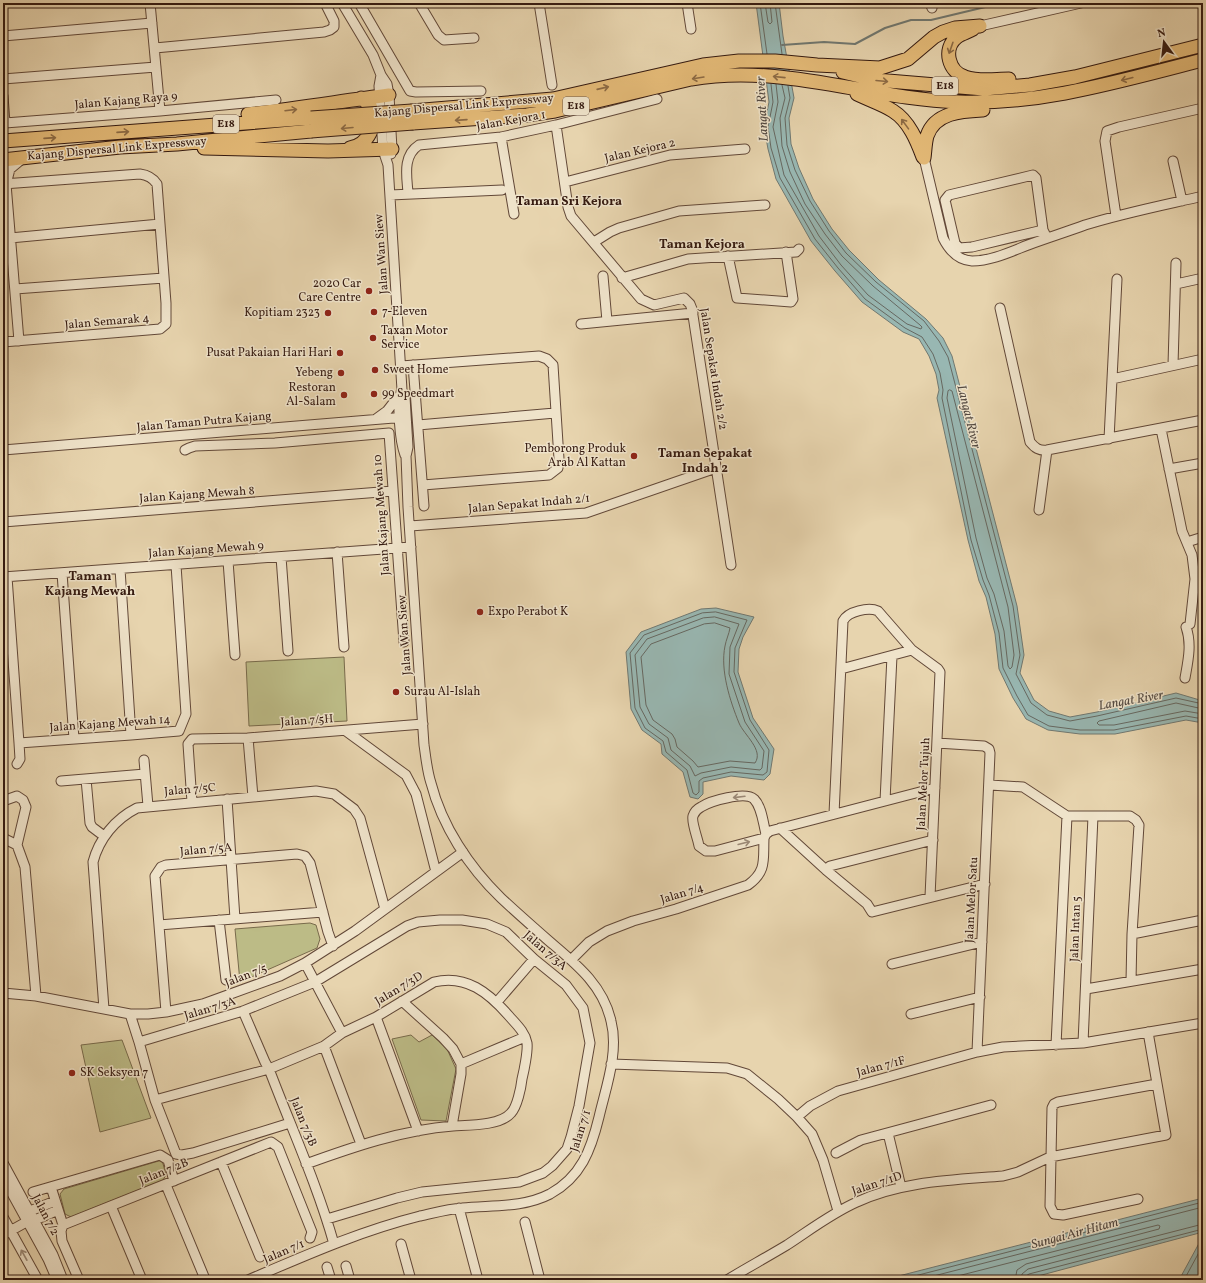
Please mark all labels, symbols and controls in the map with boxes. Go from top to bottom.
north arrow [1144,22,1184,62]
text: N [1156,26,1168,42]
one-way arrow [947,42,954,55]
one-way arrow [773,73,786,81]
one-way arrow [692,74,705,82]
one-way arrow [1121,75,1134,83]
water label: Langat River [752,76,774,142]
one-way arrow [875,77,888,84]
road number: E18 [932,77,958,95]
one-way arrow [596,84,609,92]
street label: Jalan Kajang Raya 9 [74,89,178,113]
street label: Kajang Dispersal Link Expressway [373,90,555,122]
road number: E18 [563,97,589,115]
one-way arrow [284,106,297,113]
street label: Jalan Kejora 1 [475,107,547,135]
road number: E18 [213,115,239,133]
one-way arrow [455,116,468,123]
one-way arrow [901,119,910,130]
one-way arrow [341,125,354,132]
one-way arrow [116,129,129,136]
street label: Kajang Dispersal Link Expressway [26,133,208,165]
one-way arrow [43,135,56,142]
street label: Jalan Kejora 2 [603,135,677,167]
district label: Taman Sri Kejora [516,193,622,211]
street label: Jalan Wan Siew [371,213,393,295]
district label: Taman Kejora [659,236,745,254]
place label: 2020 Car Care Centre [298,276,361,306]
marker: 2020 Car Care Centre [364,286,374,296]
place label: 7-Eleven [382,304,427,320]
place label: Kopitiam 2323 [244,305,320,321]
marker: 7-Eleven [369,307,379,317]
street label: Jalan Sepakat Indah 2/2 [695,307,731,431]
marker: Kopitiam 2323 [323,308,333,318]
street label: Jalan Semarak 4 [64,310,150,334]
place label: Taxan Motor Service [381,323,448,353]
marker: Taxan Motor Service [368,333,378,343]
place label: Pusat Pakaian Hari Hari [206,345,332,361]
marker: Pusat Pakaian Hari Hari [335,348,345,358]
place label: Sweet Home [383,362,449,378]
place label: Yebeng [295,365,333,381]
marker: Sweet Home [370,365,380,375]
marker: Yebeng [336,368,346,378]
place label: Restoran Al-Salam [286,380,336,410]
water label: Langat River [951,383,985,451]
place label: 99 Speedmart [382,386,454,402]
marker: 99 Speedmart [369,389,379,399]
marker: Restoran Al-Salam [339,390,349,400]
street label: Jalan Taman Putra Kajang [136,408,272,436]
place label: Pemborong Produk Arab Al Kattan [524,441,626,471]
district label: Taman Sepakat Indah 2 [658,445,752,478]
marker: Pemborong Produk Arab Al Kattan [629,451,639,461]
street label: Jalan Kajang Mewah 10 [370,454,394,576]
street label: Jalan Kajang Mewah 8 [139,483,255,507]
street label: Jalan Sepakat Indah 2/1 [468,491,590,517]
street label: Jalan Kajang Mewah 9 [148,538,264,562]
district label: Taman Kajang Mewah [45,568,136,601]
street label: Jalan Wan Siew [394,594,416,676]
place label: Expo Perabot K [488,604,568,620]
marker: Expo Perabot K [475,607,485,617]
place label: Surau Al-Islah [404,684,480,700]
water label: Langat River [1097,686,1165,716]
marker: Surau Al-Islah [391,687,401,697]
street label: Jalan 7/5H [280,711,334,731]
street label: Jalan Kajang Mewah 14 [49,712,171,736]
street label: Jalan Melor Tujuh [914,737,934,831]
street label: Jalan 7/5C [164,780,217,800]
one-way arrow [732,793,745,800]
one-way arrow [738,839,751,846]
street label: Jalan 7/5A [179,840,233,860]
street label: Jalan Melor Satu [962,856,982,944]
street label: Jalan 7/4 [658,880,706,908]
street label: Jalan Intan 5 [1067,896,1085,962]
street label: Jalan 7/3A [520,928,571,975]
street label: Jalan 7/5 [223,961,270,991]
street label: Jalan 7/3D [372,968,426,1010]
street label: Jalan 7/3A [182,993,238,1024]
street label: Jalan 7/1F [855,1053,907,1081]
place label: SK Seksyen 7 [80,1065,149,1081]
marker: SK Seksyen 7 [67,1068,77,1078]
street label: Jalan 7/3B [286,1095,320,1149]
street label: Jalan 7/1 [567,1108,595,1154]
street label: Jalan 7/2B [137,1155,191,1189]
street label: Jalan 7/1D [850,1168,904,1200]
street label: Jalan 7/2 [27,1192,63,1238]
water label: Sungai Air Hitam [1029,1214,1121,1254]
street label: Jalan 7/1 [261,1236,307,1268]
one-way arrow [20,1250,28,1262]

